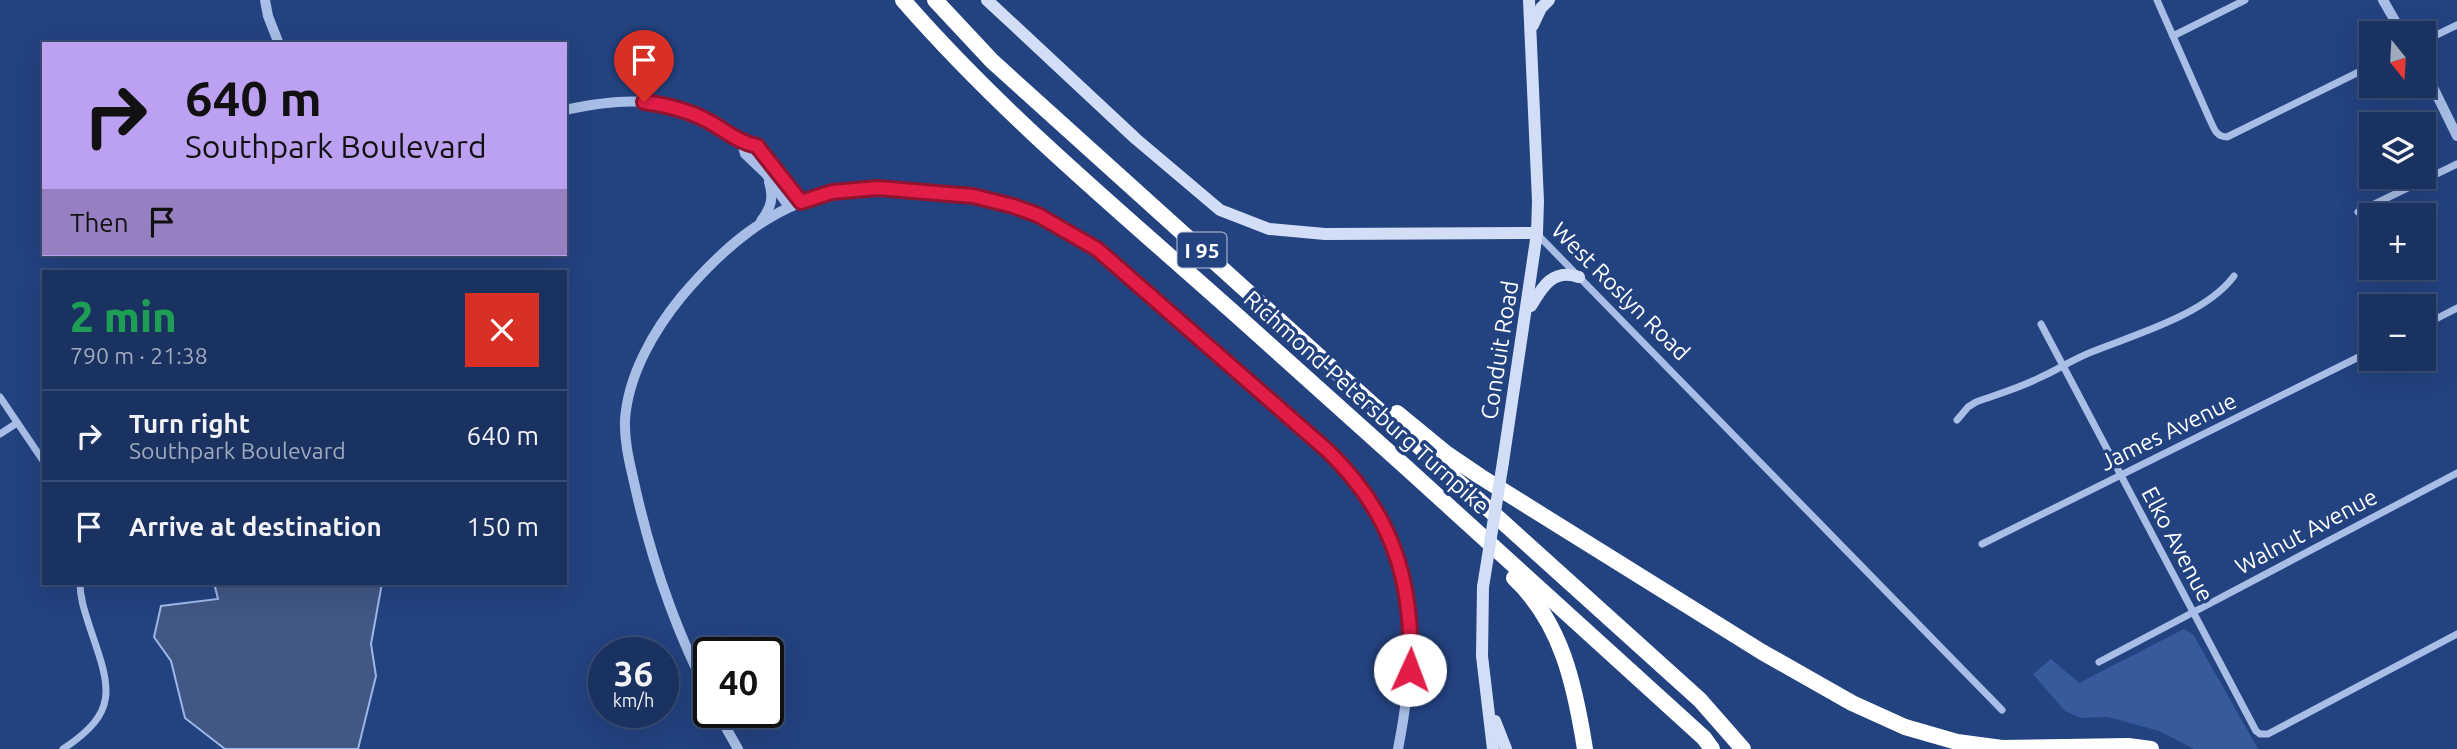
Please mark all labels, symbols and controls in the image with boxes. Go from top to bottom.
north arrow [2359,21,2436,98]
map controls [2359,21,2436,371]
pin [614,30,674,102]
icon: arrive [625,41,663,79]
icon: right [70,70,161,161]
text: 640 m [185,70,322,125]
button: layers [2359,112,2436,189]
text: Southpark Boulevard [185,128,487,164]
icon: arrive [143,203,181,241]
button: + [2359,203,2436,280]
text: Then [70,208,129,237]
street label: West Roslyn Road [1547,217,1695,365]
road number: I 95 [1178,232,1226,268]
street label: Conduit Road [1476,279,1522,421]
street label: Richmond-Petersburg Turnpike [1240,285,1494,519]
text: 2 min [70,293,177,340]
button: close [465,293,539,367]
button: − [2359,294,2436,371]
text: 790 m · 21:38 [70,343,208,368]
street label: James Avenue [2096,387,2240,475]
text: Turn right [129,409,250,438]
icon: right [70,417,108,455]
text: 640 m [467,421,539,450]
text: Southpark Boulevard [129,438,346,463]
street label: Elko Avenue [2137,482,2219,606]
street label: Walnut Avenue [2231,483,2381,579]
icon: arrive [70,508,108,546]
text: Arrive at destination [129,512,382,541]
text: 150 m [467,512,539,541]
position arrow [1373,633,1447,707]
speed limit sign: 40 [693,637,784,728]
text: 36 [614,653,653,693]
text: km/h [613,690,654,710]

